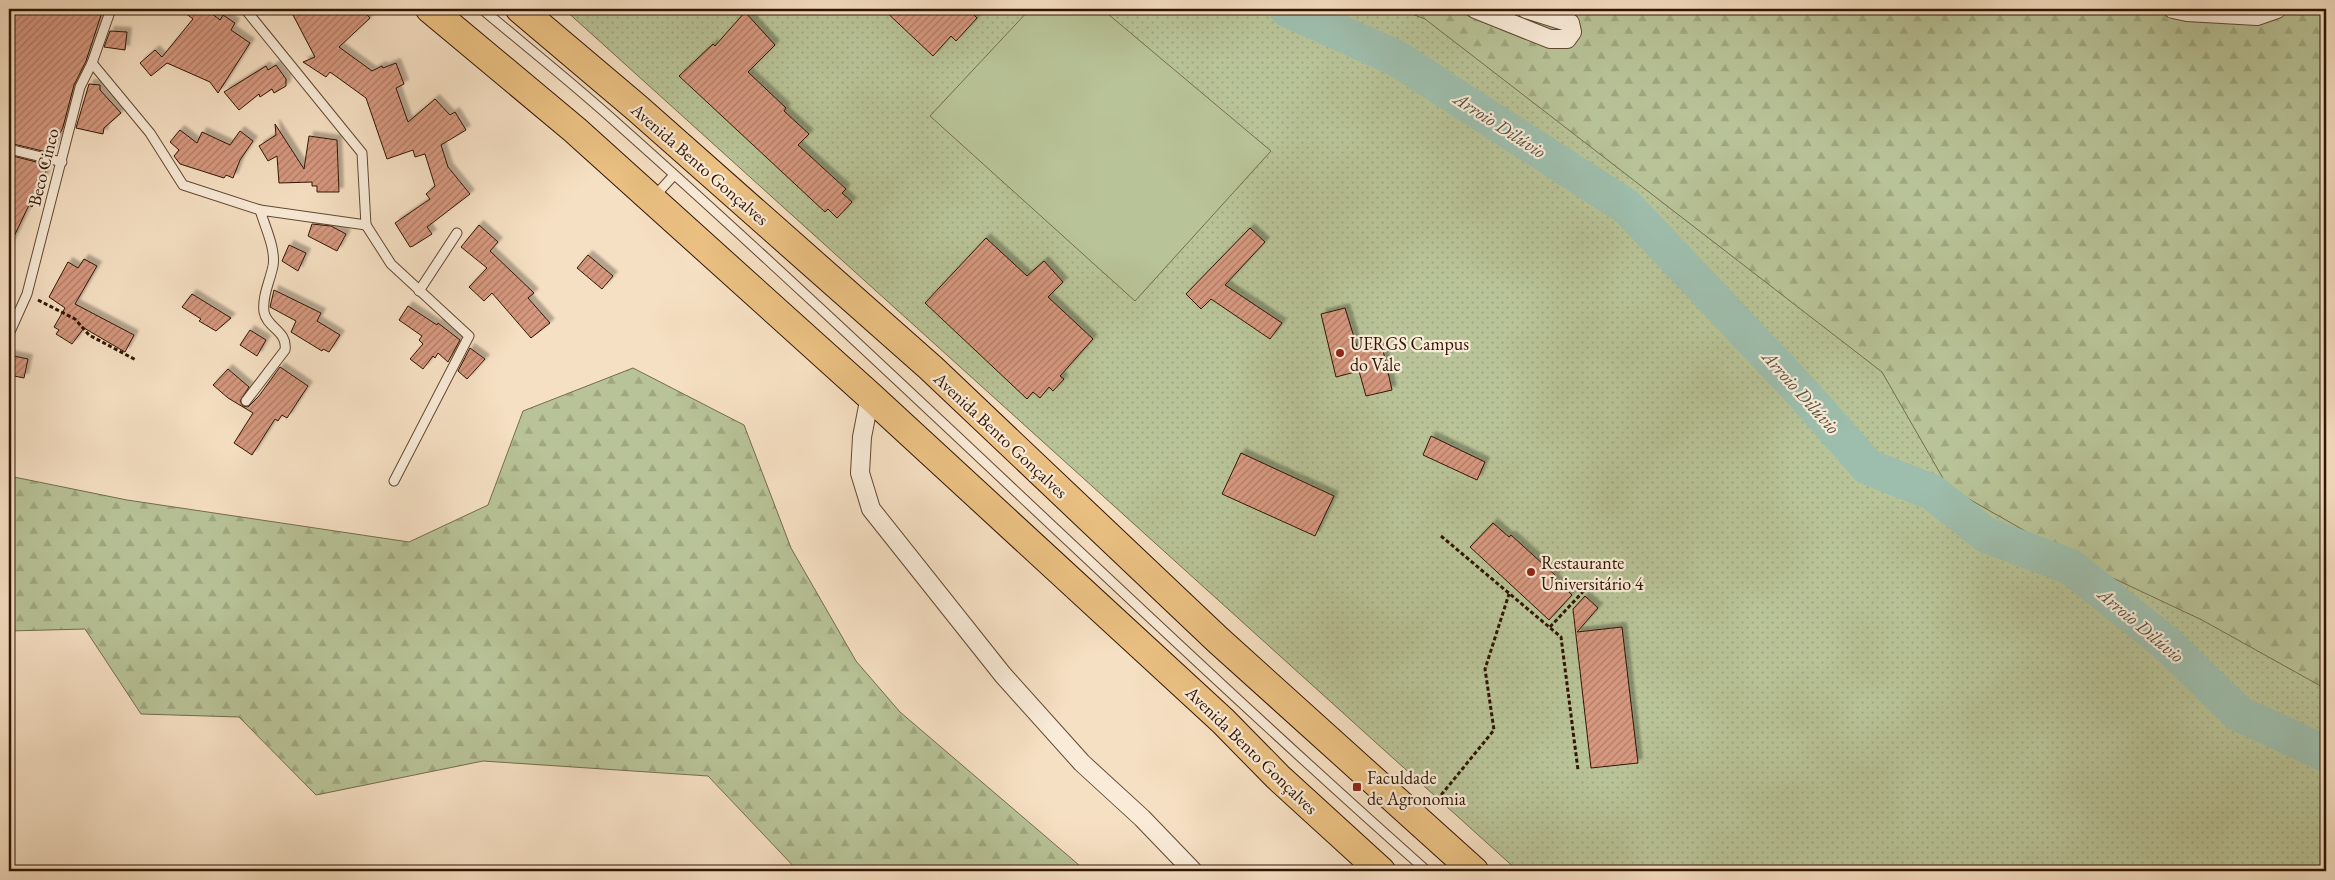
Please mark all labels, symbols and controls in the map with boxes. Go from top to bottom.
water label: Arroio Dilúvio [1448,85,1551,164]
street label: Avenida Bento Gonçalves [626,97,774,230]
street label: Beco Cinco [22,126,64,208]
place label: UFRGS Campus do Vale [1350,332,1469,376]
water label: Arroio Dilúvio [1755,343,1845,439]
marker: UFRGS Campus do Vale [1334,347,1346,359]
street label: Avenida Bento Gonçalves [928,366,1073,503]
place label: Restaurante Universitário 4 [1541,551,1644,595]
marker: Restaurante Universitário 4 [1525,566,1537,578]
water label: Arroio Dilúvio [2091,580,2189,668]
street label: Avenida Bento Gonçalves [1180,680,1323,819]
place label: Faculdade de Agronomia [1367,766,1467,810]
marker: Faculdade de Agronomia [1351,781,1363,793]

